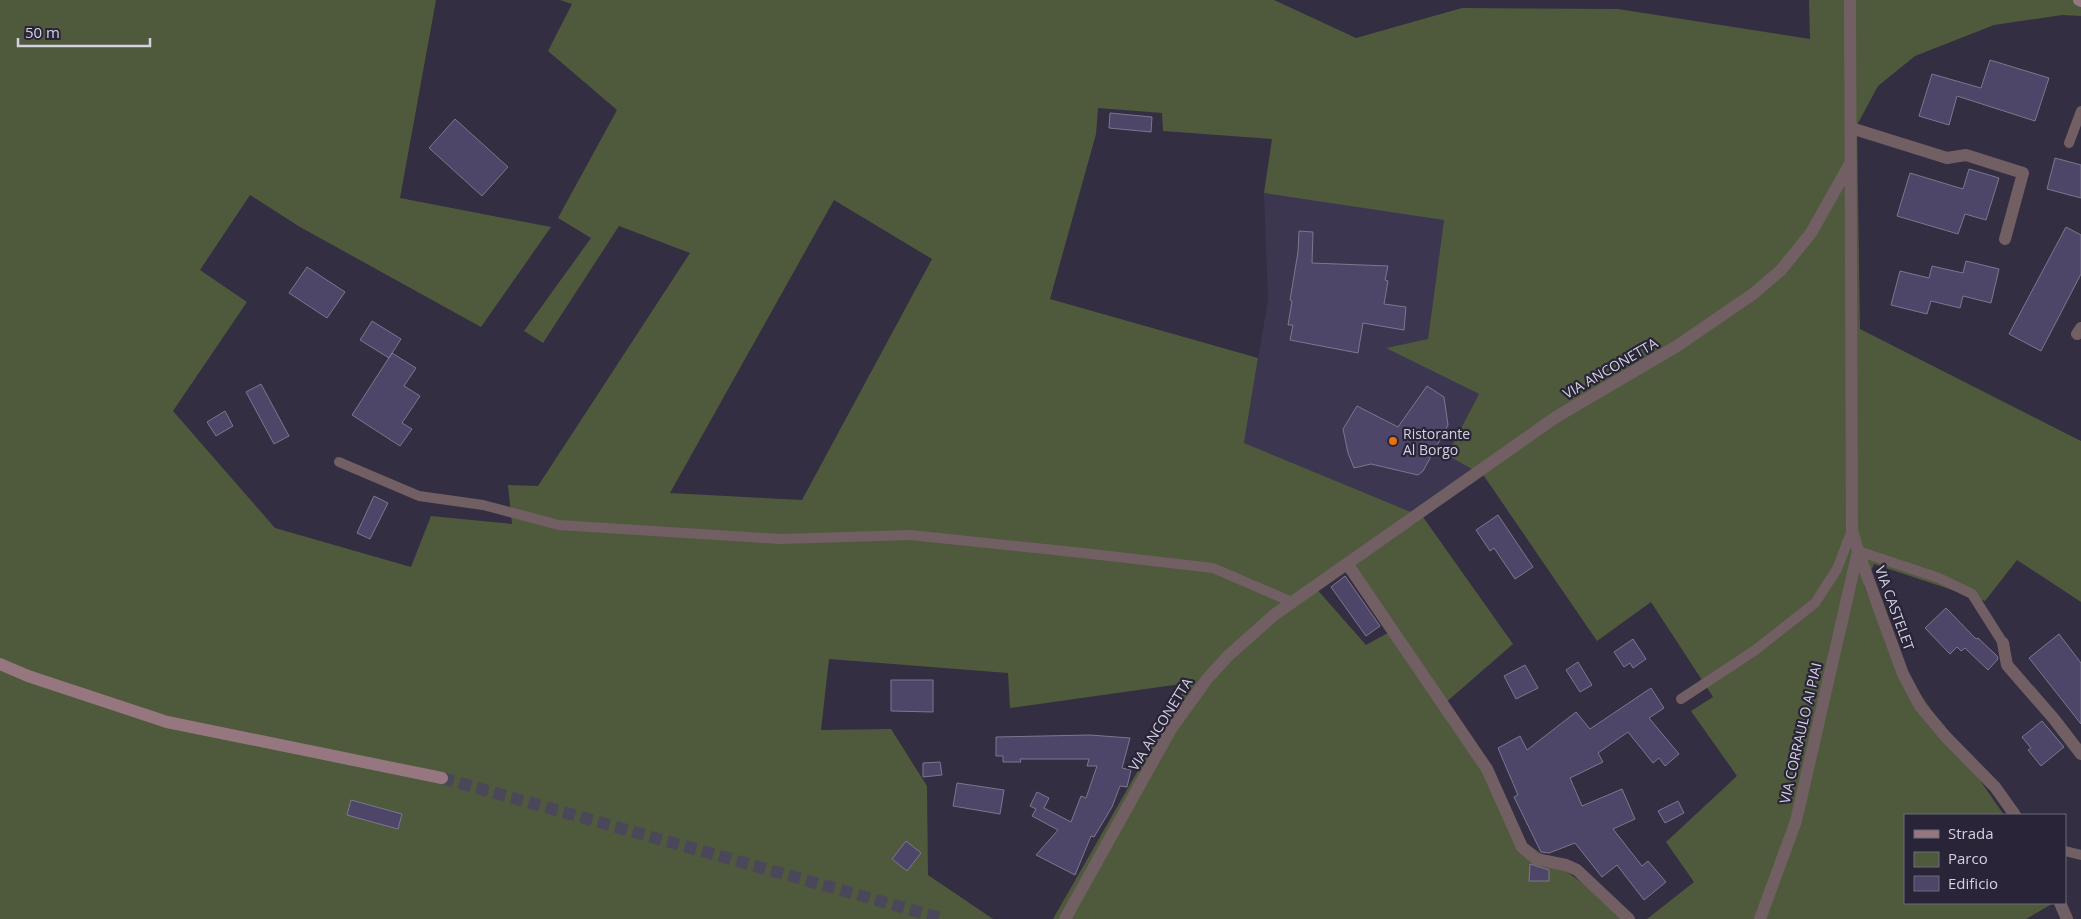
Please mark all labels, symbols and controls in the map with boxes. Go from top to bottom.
scale bar [18,15,150,47]
text: 50 m [25,22,60,42]
street label: VIA ANCONETTA [1559,333,1661,403]
place label: Ristorante Al Borgo [1403,424,1470,459]
marker: Ristorante Al Borgo [1387,435,1399,447]
street label: VIA CASTELET [1871,563,1919,653]
street label: VIA CORRAULO AI PIAI [1775,661,1825,805]
street label: VIA ANCONETTA [1124,674,1196,774]
legend [1904,814,2066,904]
text: Strada [1948,823,1994,843]
text: Parco [1948,848,1988,868]
text: Edificio [1948,873,1998,893]

